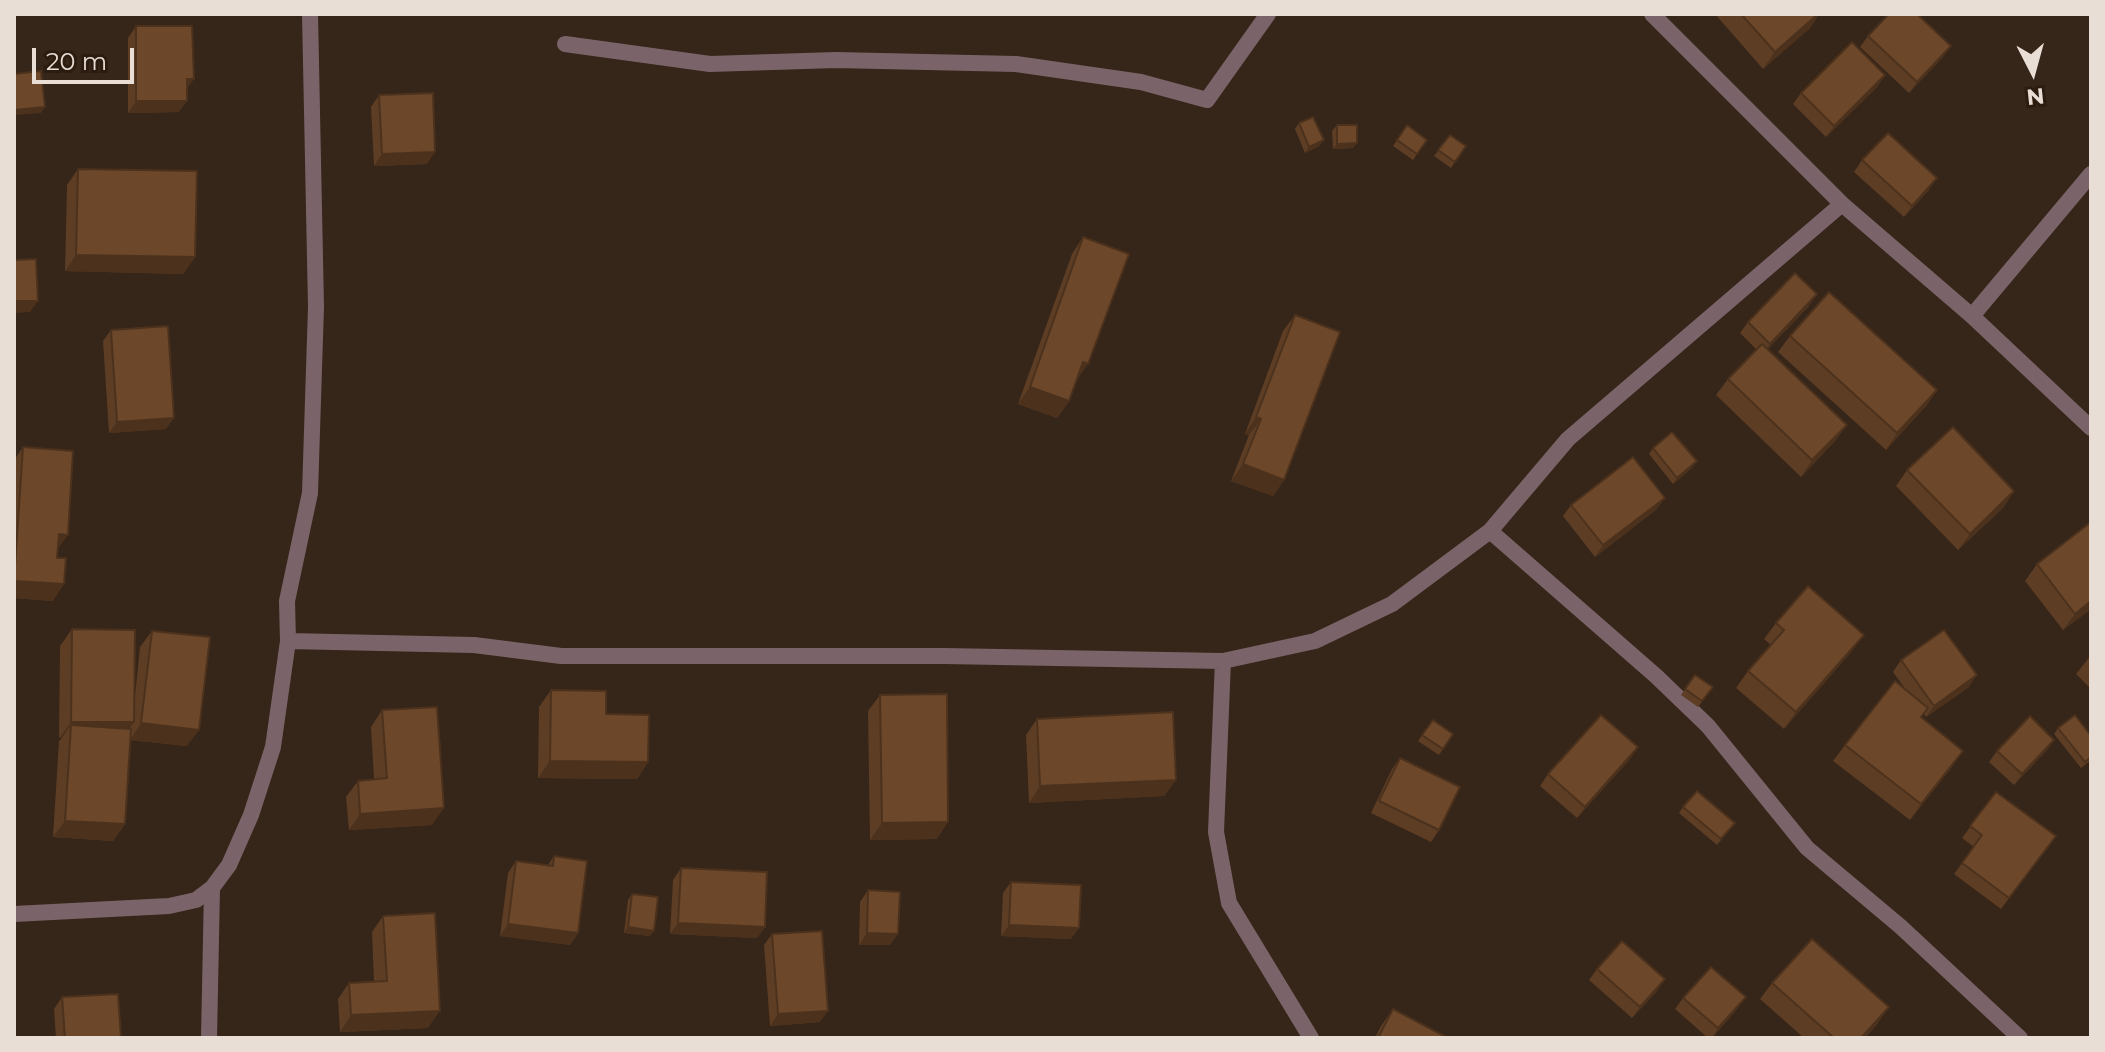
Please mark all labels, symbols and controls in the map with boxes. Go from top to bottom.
scale bar [36,32,138,82]
north arrow [1993,32,2073,112]
text: 20 m [46,47,107,76]
text: N [2025,82,2046,111]

